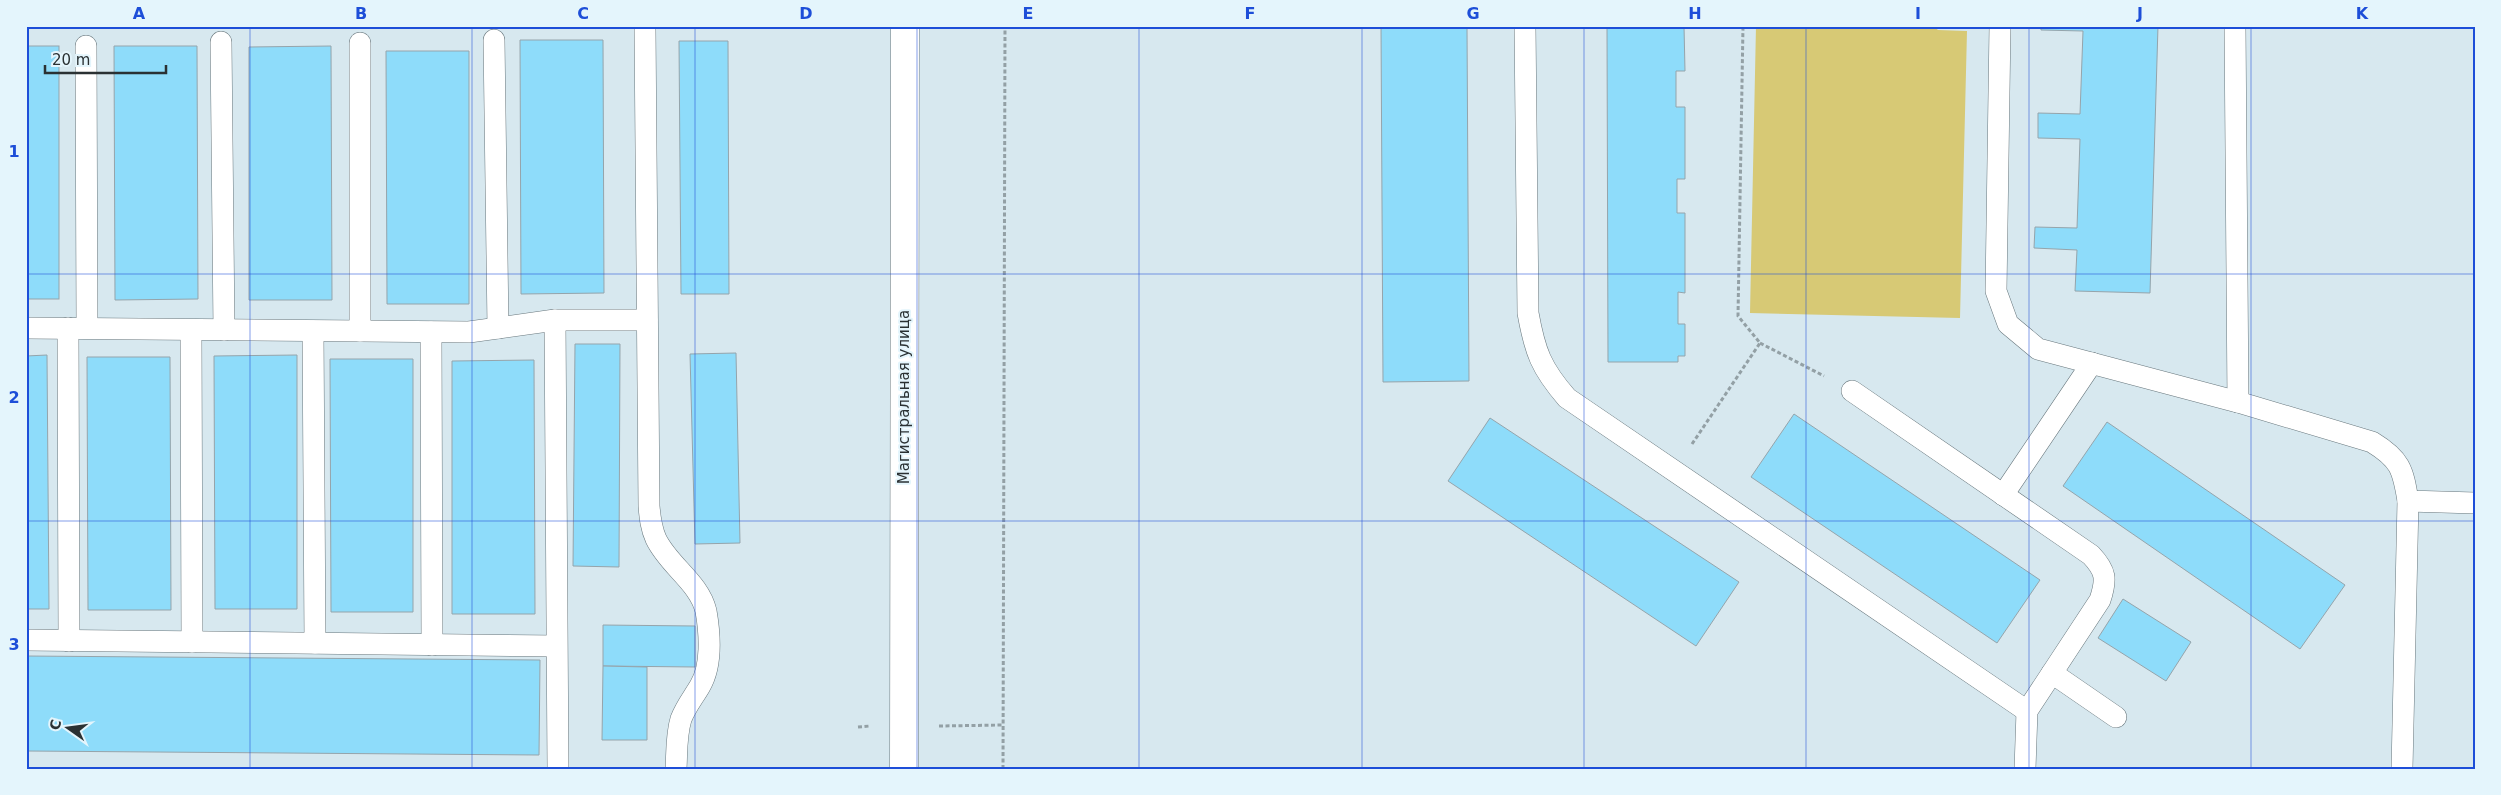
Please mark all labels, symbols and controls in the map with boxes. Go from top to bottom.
text: A [133,4,146,23]
text: B [355,4,367,23]
text: C [577,4,589,23]
text: D [799,4,813,23]
text: E [1023,4,1033,23]
text: F [1245,4,1255,23]
text: G [1466,4,1480,23]
text: H [1688,4,1702,23]
text: I [1915,4,1921,23]
text: J [2136,4,2143,23]
text: K [2356,4,2369,23]
scale bar [45,42,166,74]
text: 20 m [52,51,90,69]
text: 1 [8,142,20,161]
street label: Магистральная улица [895,310,913,484]
text: 2 [8,388,20,407]
text: 3 [8,635,20,654]
north arrow [42,702,92,752]
text: С [46,718,64,732]

